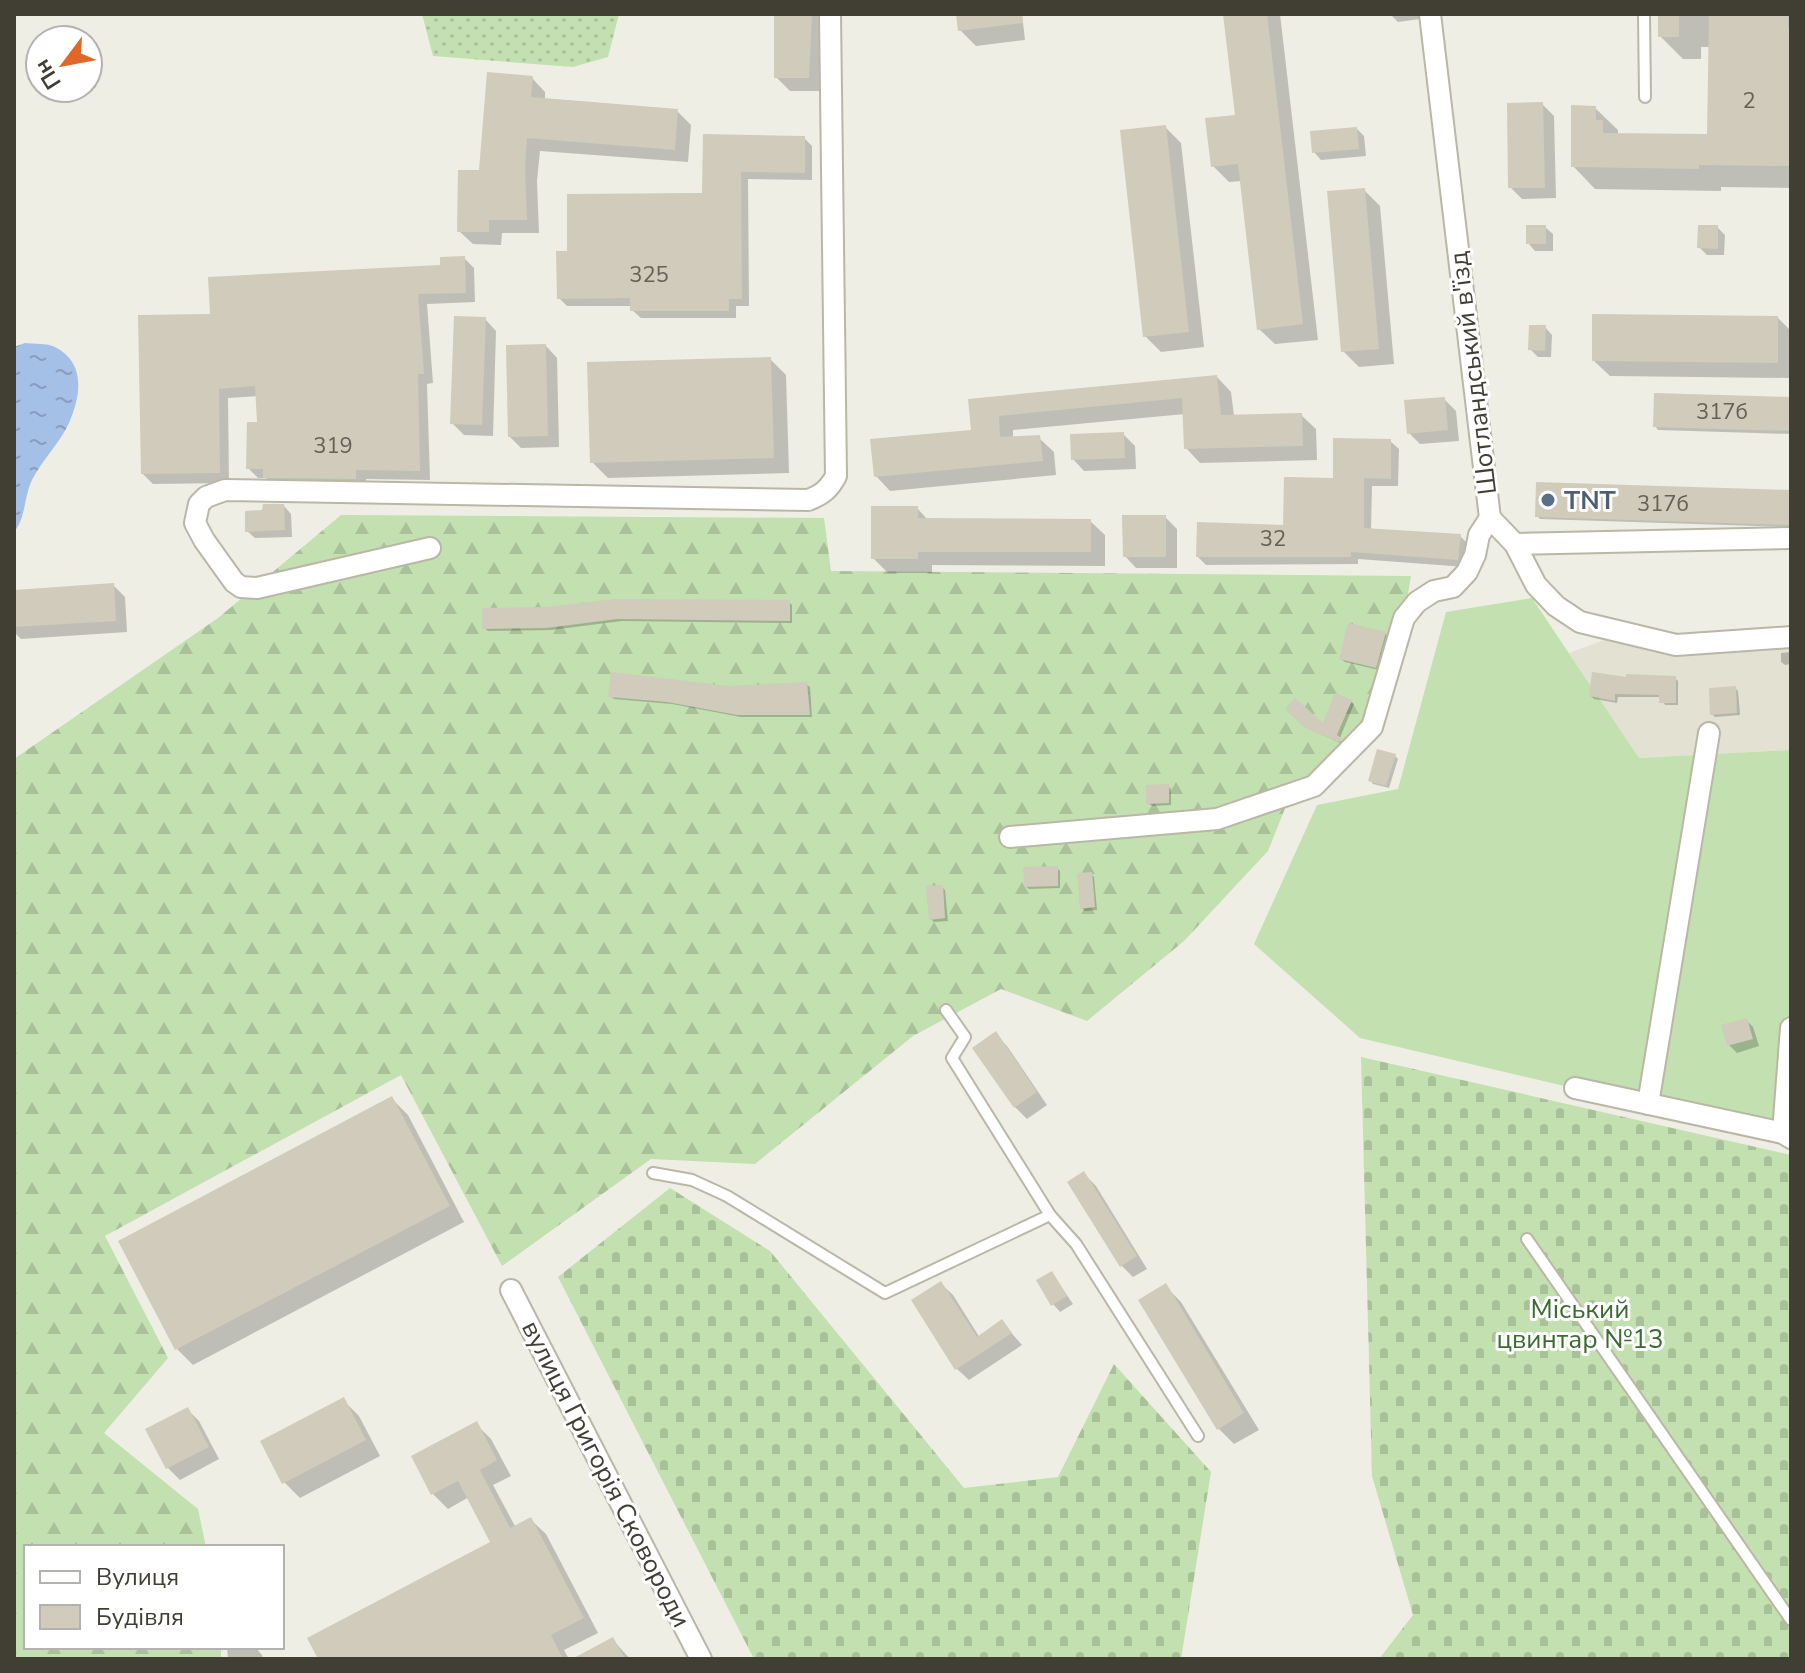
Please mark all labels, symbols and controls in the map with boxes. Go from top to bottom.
north arrow [24,24,104,104]
text: Пн [27,53,69,95]
house number: 2 [1742,86,1756,116]
street label: Шотландський в'їзд [1441,249,1505,497]
house number: 325 [629,260,669,290]
house number: 317б [1696,397,1748,427]
house number: 319 [313,431,353,461]
place label: TNT [1564,483,1617,518]
house number: 317б [1637,489,1689,519]
marker: TNT [1539,491,1557,509]
house number: 32 [1260,524,1286,554]
park label: Міський цвинтар №13 [1496,1292,1664,1357]
street label: вулиця Григорія Сковороди [513,1315,699,1633]
legend [24,1545,284,1649]
text: Вулиця [96,1561,179,1593]
text: Будівля [96,1601,184,1633]

